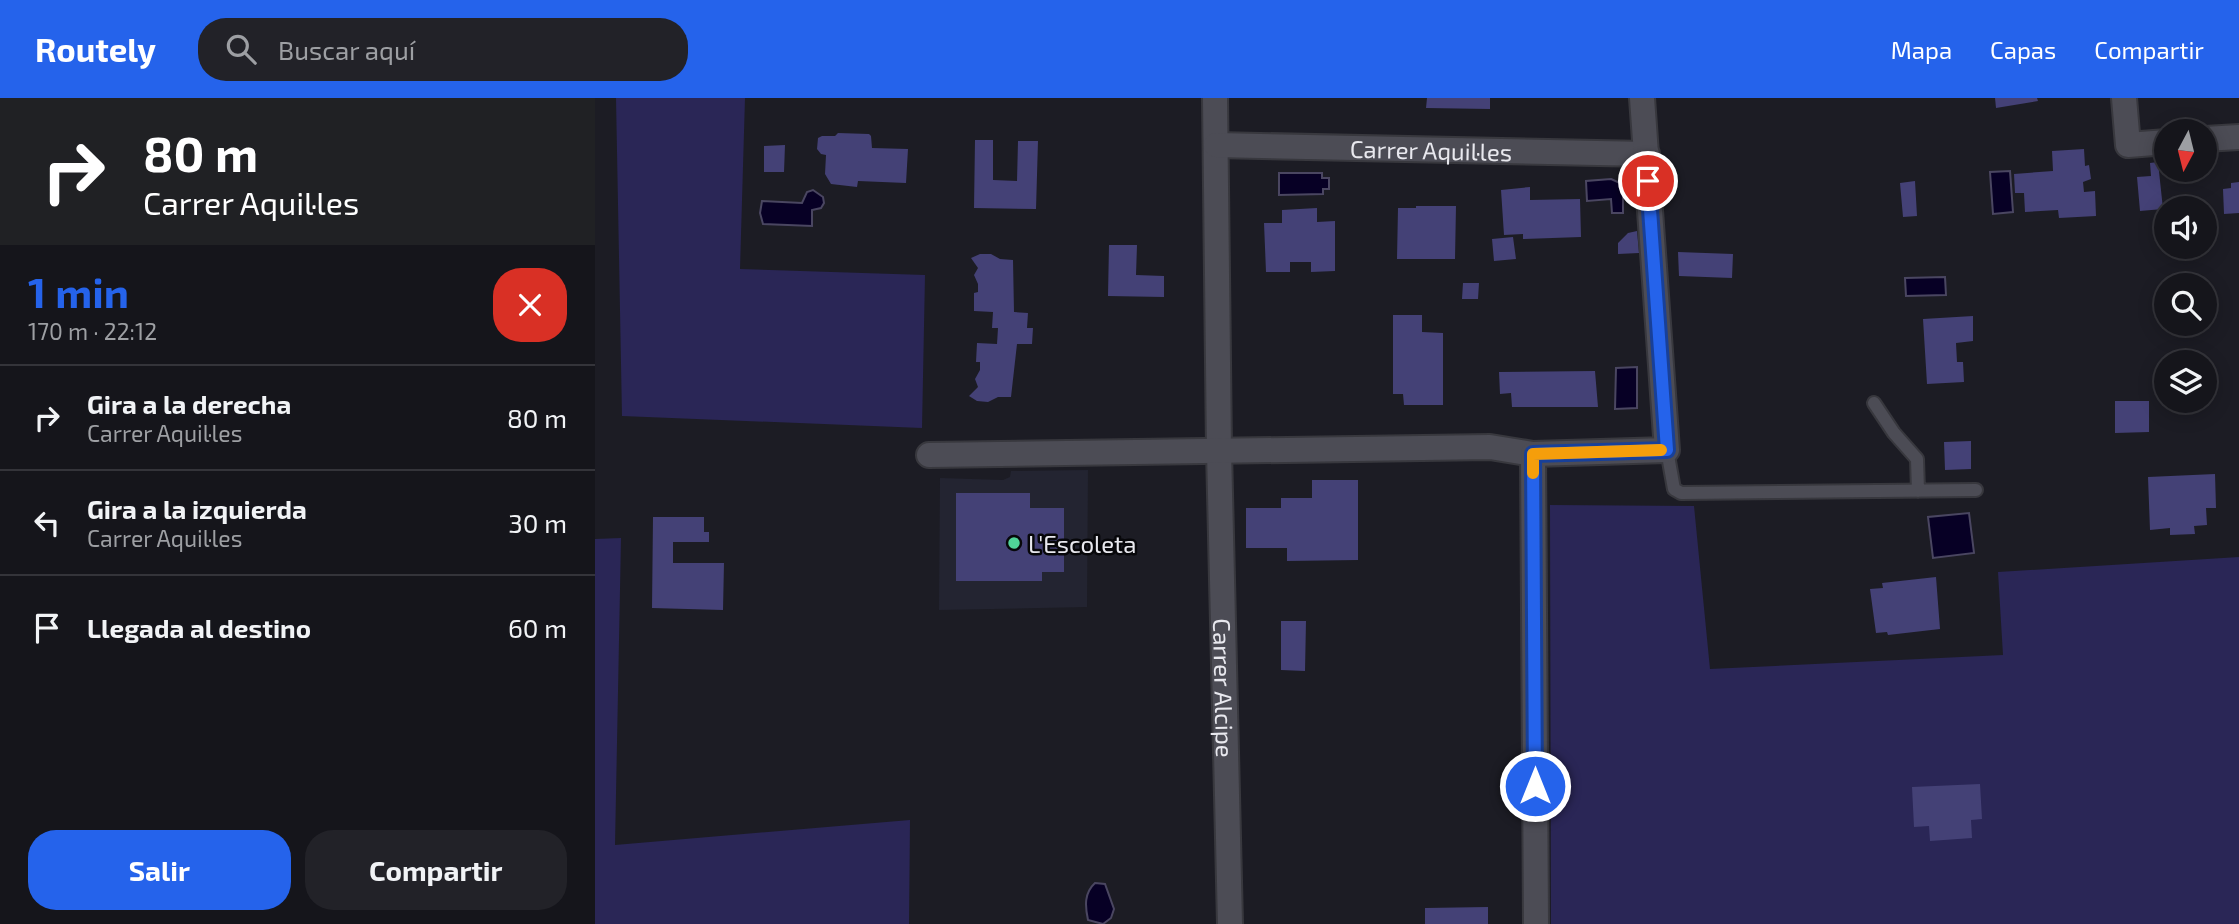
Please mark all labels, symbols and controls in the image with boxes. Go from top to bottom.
search box [198,18,688,81]
text: Routely [35,29,156,69]
icon: search [222,30,260,68]
text: Buscar aquí [278,34,415,65]
text: Mapa [1891,35,1952,64]
text: Capas [1990,35,2056,64]
text: Compartir [2094,35,2204,64]
north arrow [2154,119,2217,182]
map controls [2154,119,2217,413]
text: 80 m [143,123,258,182]
icon: right [28,126,119,217]
street label: Carrer Aquil·les [1350,133,1512,166]
pin [1618,151,1678,211]
icon: arrive [1629,162,1667,200]
text: Carrer Aquil·les [143,183,359,221]
button: sound [2154,196,2217,259]
text: 1 min [28,266,129,316]
button: close [493,268,567,342]
button: search [2154,273,2217,336]
text: 170 m · 22:12 [28,317,157,345]
button: layers [2154,350,2217,413]
text: Gira a la derecha [87,388,291,419]
icon: right [28,399,66,437]
text: 80 m [507,402,567,433]
text: Carrer Aquil·les [87,419,242,447]
text: Gira a la izquierda [87,493,307,524]
icon: left [28,504,66,542]
text: 30 m [508,507,567,538]
text: Carrer Aquil·les [87,524,242,552]
place label: L'Escoleta [1028,529,1136,558]
marker: L'Escoleta [1006,535,1022,551]
icon: arrive [28,609,66,647]
text: Llegada al destino [87,612,311,643]
text: 60 m [508,612,567,643]
street label: Carrer Alcipe [1208,618,1241,758]
position arrow [1498,749,1572,823]
button: Salir [28,830,291,910]
button: Compartir [305,830,567,910]

